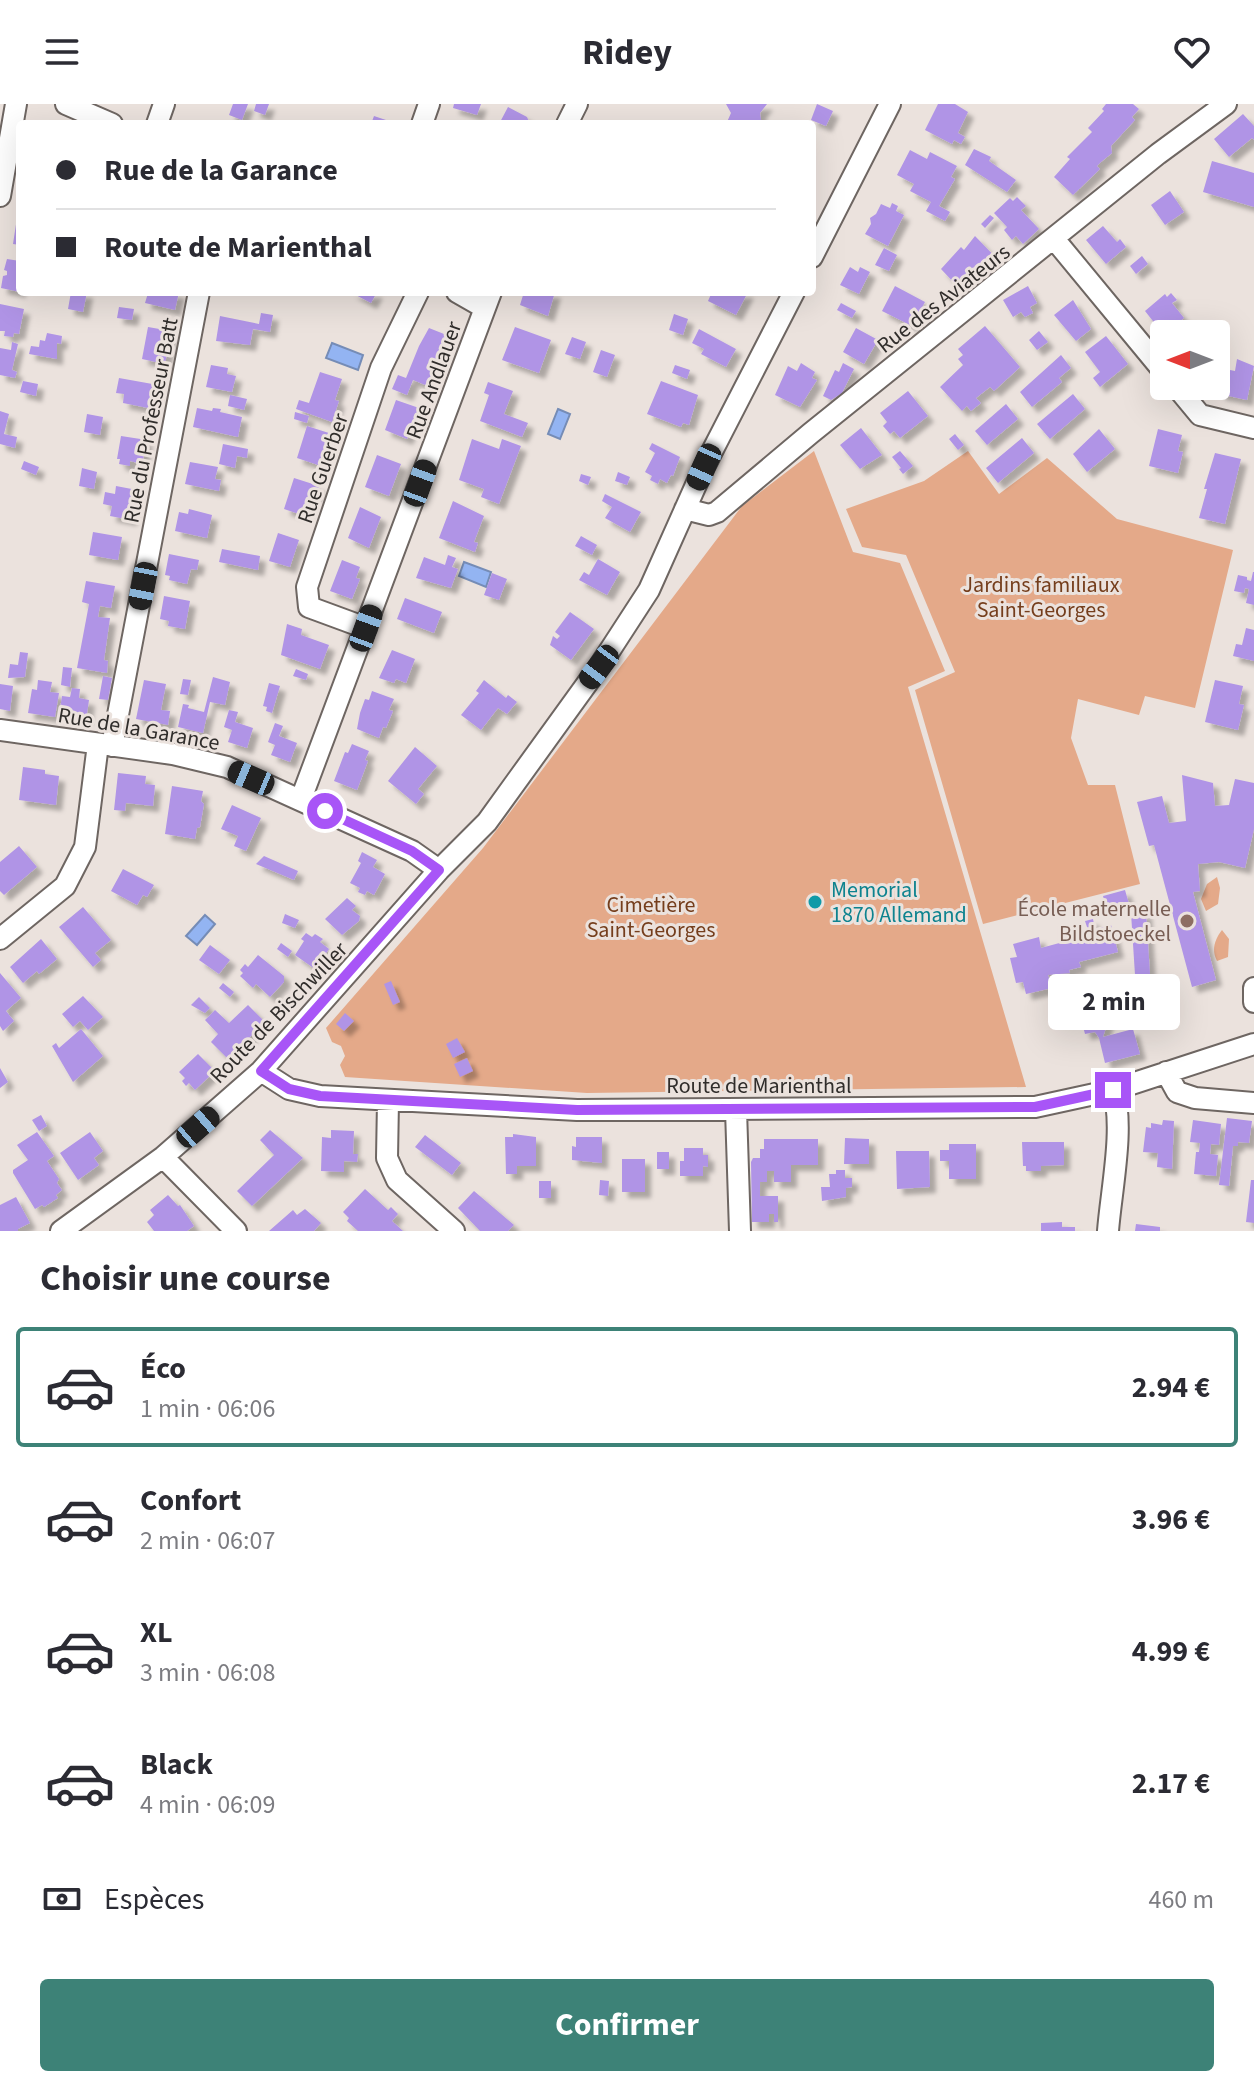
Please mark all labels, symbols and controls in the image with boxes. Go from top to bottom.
text: Ridey [582,27,672,78]
icon: menu [40,30,84,74]
icon: heart [1170,30,1214,74]
text: Rue de la Garance [104,149,338,192]
text: Route de Marienthal [104,226,372,269]
street label: Rue des Aviateurs [870,236,1017,361]
street label: Rue du Professeur Batt [115,314,187,526]
street label: Rue Andlauer [398,317,470,444]
north arrow [1150,320,1230,400]
map controls [1150,320,1230,400]
street label: Rue Guerber [289,409,357,528]
car [683,440,725,494]
car [401,456,439,510]
car [127,560,159,612]
park label: Jardins familiaux Saint-Georges [963,569,1120,626]
car [347,601,385,655]
car [575,641,623,693]
street label: Rue de la Garance [55,699,222,759]
car [224,758,278,798]
route start [307,793,343,829]
place label: Memorial 1870 Allemand [831,874,967,931]
park label: Cimetière Saint-Georges [587,889,715,946]
marker: Memorial 1870 Allemand [806,893,824,911]
place label: École maternelle Bildstoeckel [1017,893,1171,950]
marker: École maternelle Bildstoeckel [1178,912,1196,930]
street label: Route de Bischwiller [202,934,355,1091]
callout: 2 min [1047,974,1179,1030]
text: 2 min [1082,983,1146,1020]
street label: Route de Marienthal [666,1070,852,1102]
route end [1095,1072,1131,1108]
car [172,1102,224,1152]
text: Choisir une course [40,1253,331,1304]
text: Éco [140,1347,186,1390]
icon: car [44,1351,116,1423]
text: 2.94 € [1132,1366,1210,1409]
text: 1 min · 06:06 [140,1390,275,1427]
text: Confort [140,1479,241,1522]
icon: car [44,1483,116,1555]
text: 3.96 € [1132,1498,1210,1541]
text: 2 min · 06:07 [140,1522,275,1559]
text: XL [140,1611,173,1654]
icon: car [44,1615,116,1687]
text: 4.99 € [1132,1630,1210,1673]
text: 3 min · 06:08 [140,1654,275,1691]
text: Black [140,1743,213,1786]
icon: car [44,1747,116,1819]
text: 2.17 € [1132,1762,1210,1805]
text: 4 min · 06:09 [140,1786,275,1823]
icon: cash [40,1877,84,1921]
text: Espèces [104,1878,204,1921]
text: 460 m [1148,1881,1214,1918]
button: Confirmer [40,1979,1214,2071]

